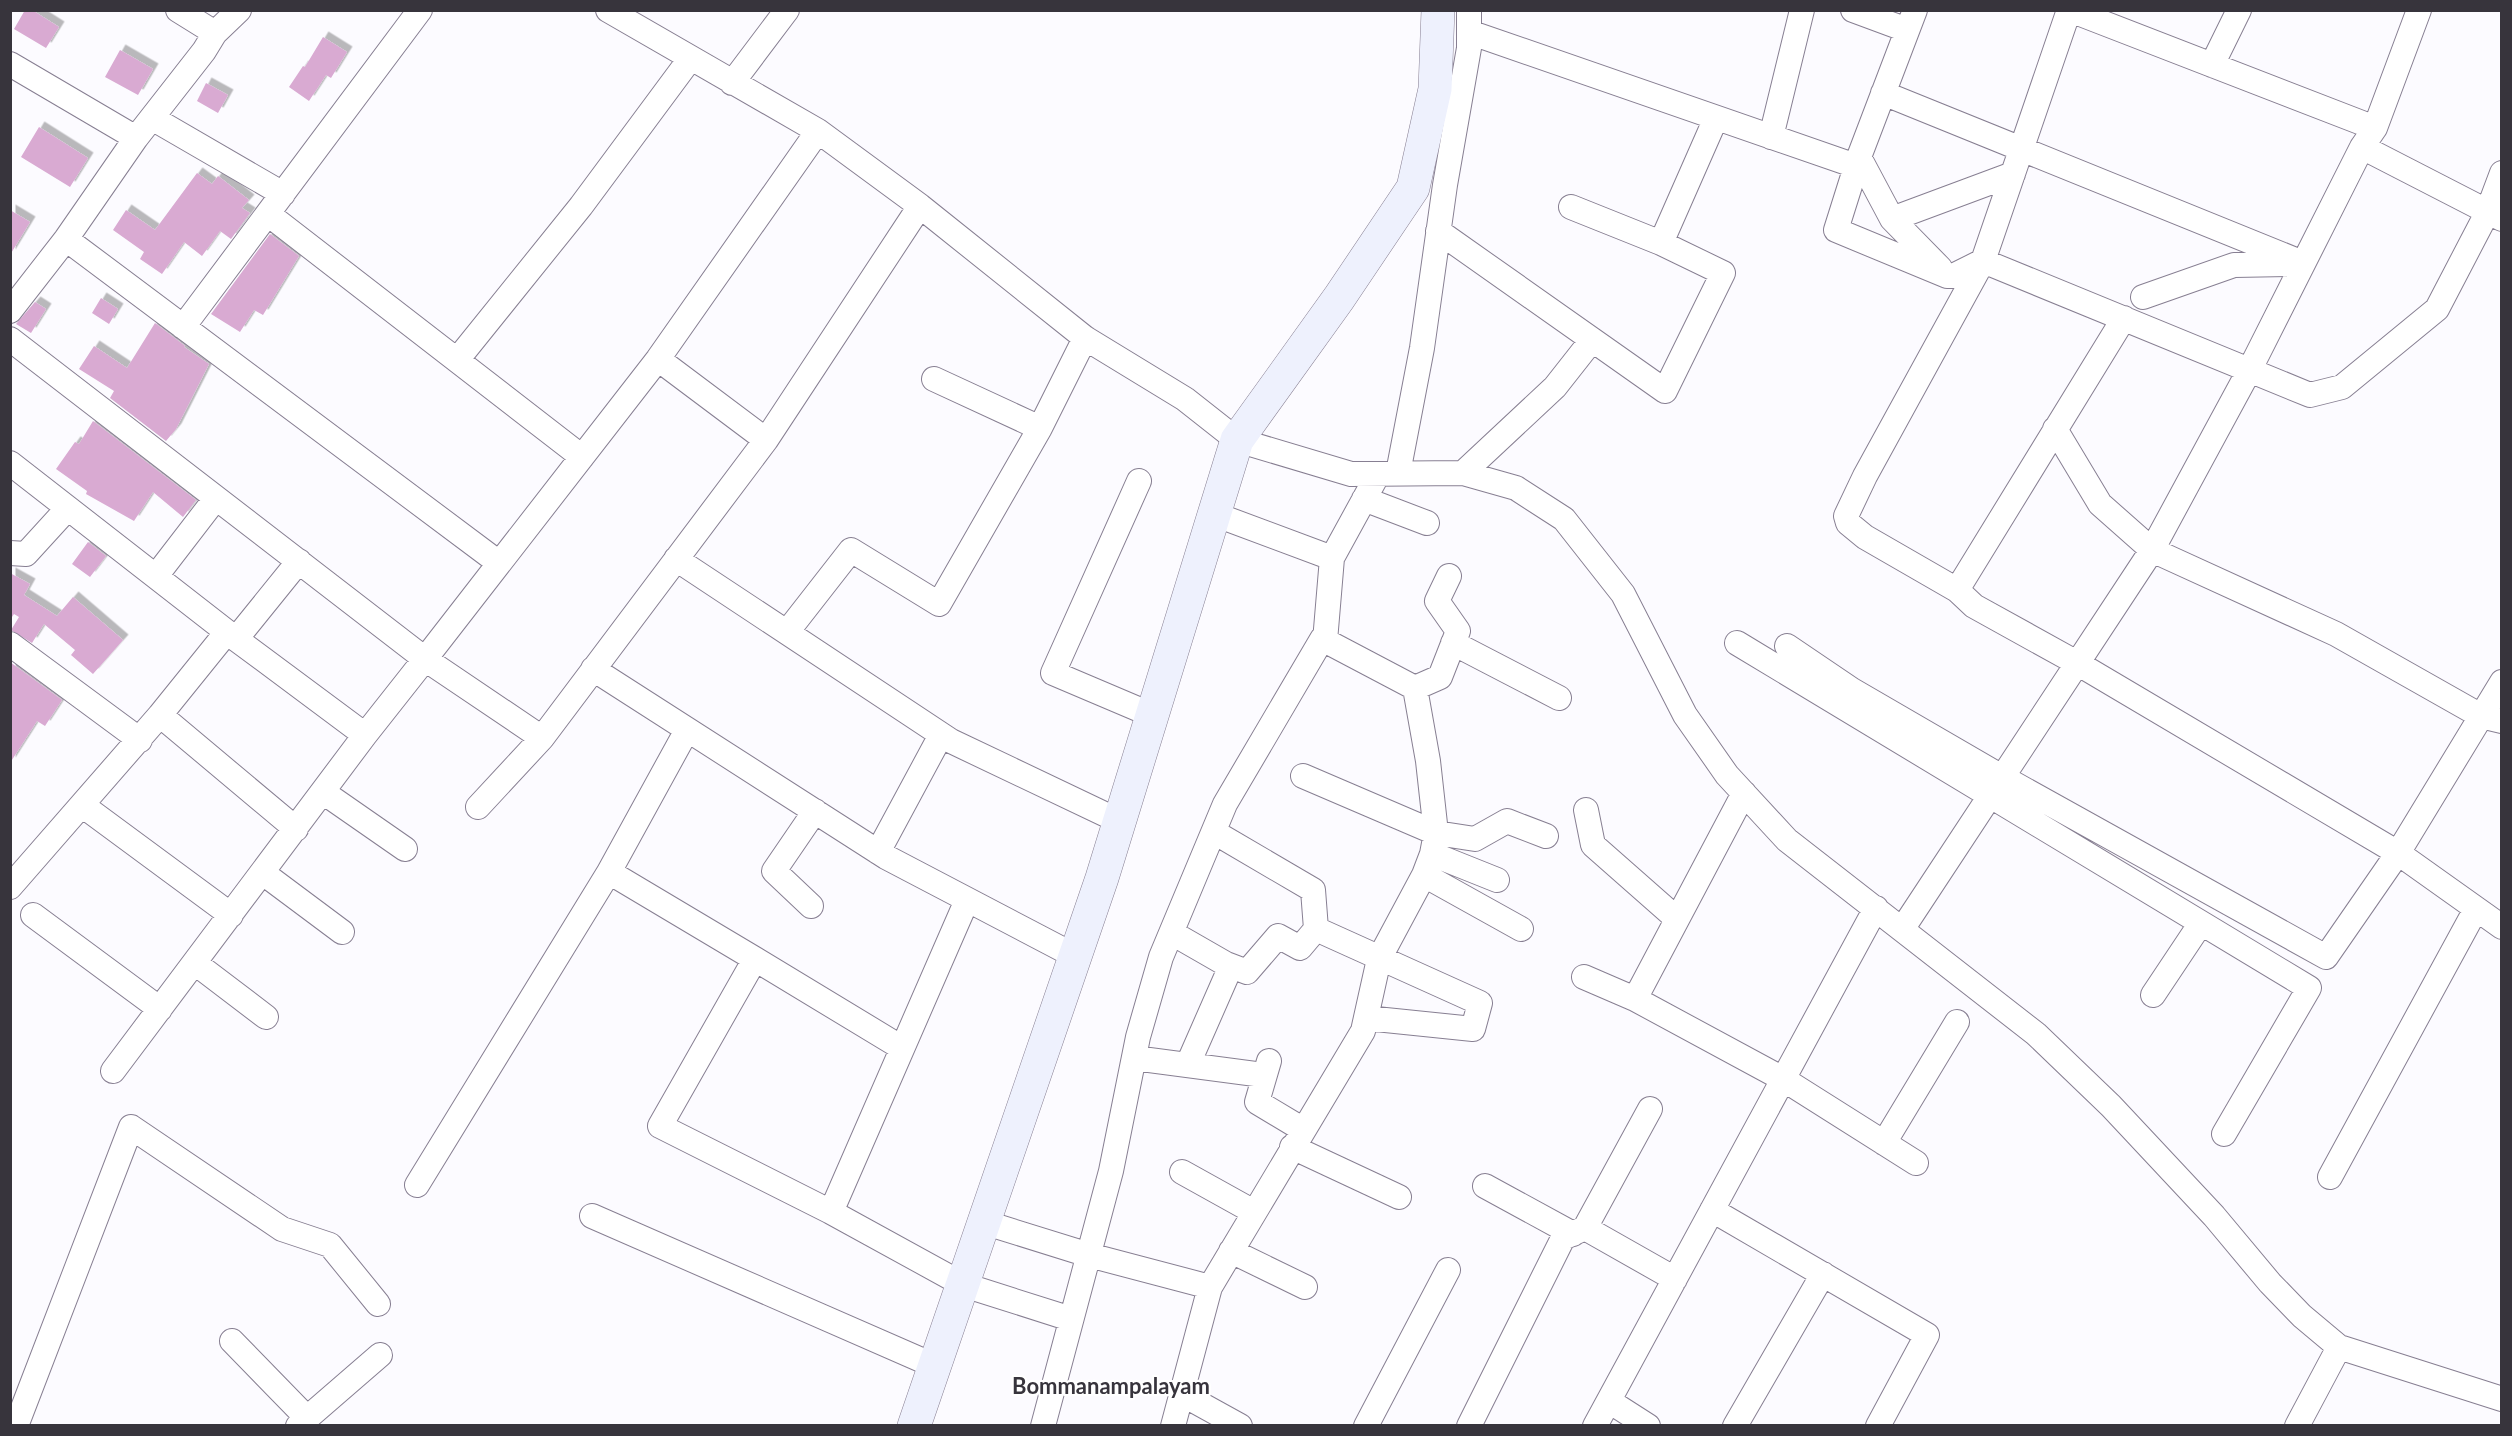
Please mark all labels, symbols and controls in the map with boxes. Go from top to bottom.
district label: Bommanampalayam [1012,1372,1210,1399]

